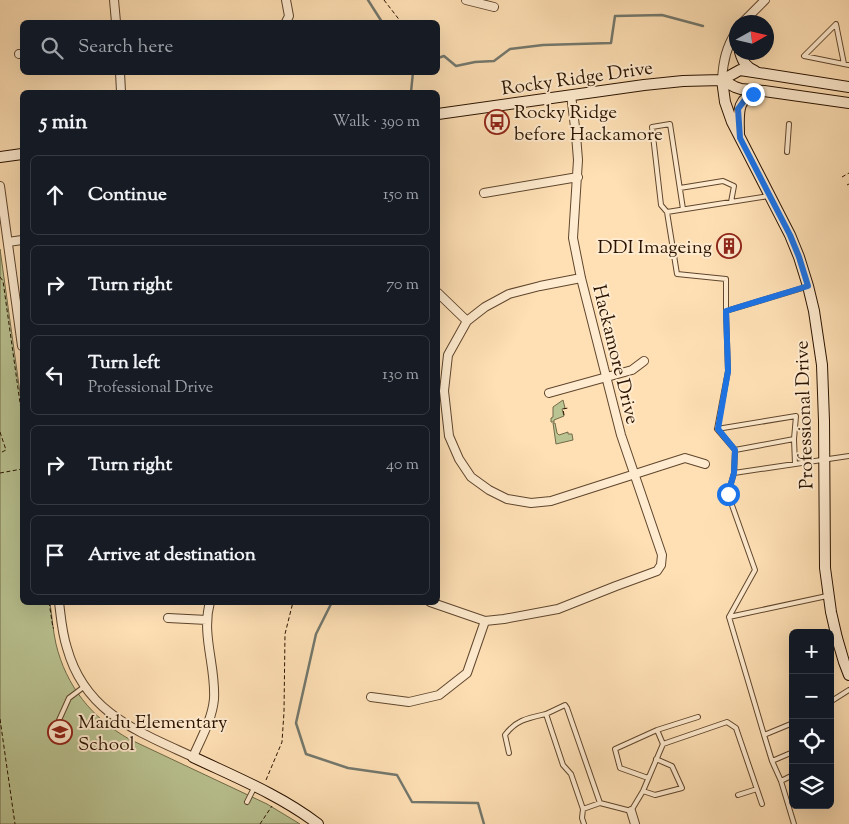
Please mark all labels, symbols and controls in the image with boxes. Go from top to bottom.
north arrow [729,15,774,60]
search box [20,20,440,75]
icon: search [38,34,66,62]
text: Search here [78,34,173,61]
street label: Rocky Ridge Drive [500,55,655,103]
route end [742,83,765,106]
place label: Rocky Ridge before Hackamore [514,100,663,149]
text: 5 min [40,108,87,138]
bus stop icon: Rocky Ridge before Hackamore [484,109,510,135]
text: Walk · 390 m [332,111,420,134]
icon: ahead [41,181,69,209]
text: Continue [88,182,167,209]
text: 150 m [383,184,419,207]
building icon: DDI Imageing [716,233,742,259]
place label: DDI Imageing [597,235,712,262]
icon: right [41,271,69,299]
text: Turn right [88,272,172,299]
text: 70 m [386,274,419,297]
street label: Hackamore Drive [584,282,645,427]
street label: Professional Drive [789,340,822,490]
text: Turn left [88,350,160,377]
icon: left [41,361,69,389]
text: 130 m [382,364,419,387]
text: Professional Drive [88,377,213,400]
icon: right [41,451,69,479]
text: Turn right [88,452,172,479]
text: 40 m [386,454,419,477]
route start [717,483,740,506]
icon: arrive [41,541,69,569]
text: Arrive at destination [88,542,256,569]
map controls [789,629,834,809]
button: + [789,629,834,674]
button: − [789,674,834,719]
place label: Maidu Elementary School [78,710,228,759]
school or university icon: Maidu Elementary School [47,719,73,745]
button: locate [789,719,834,764]
button: layers [789,764,834,809]

